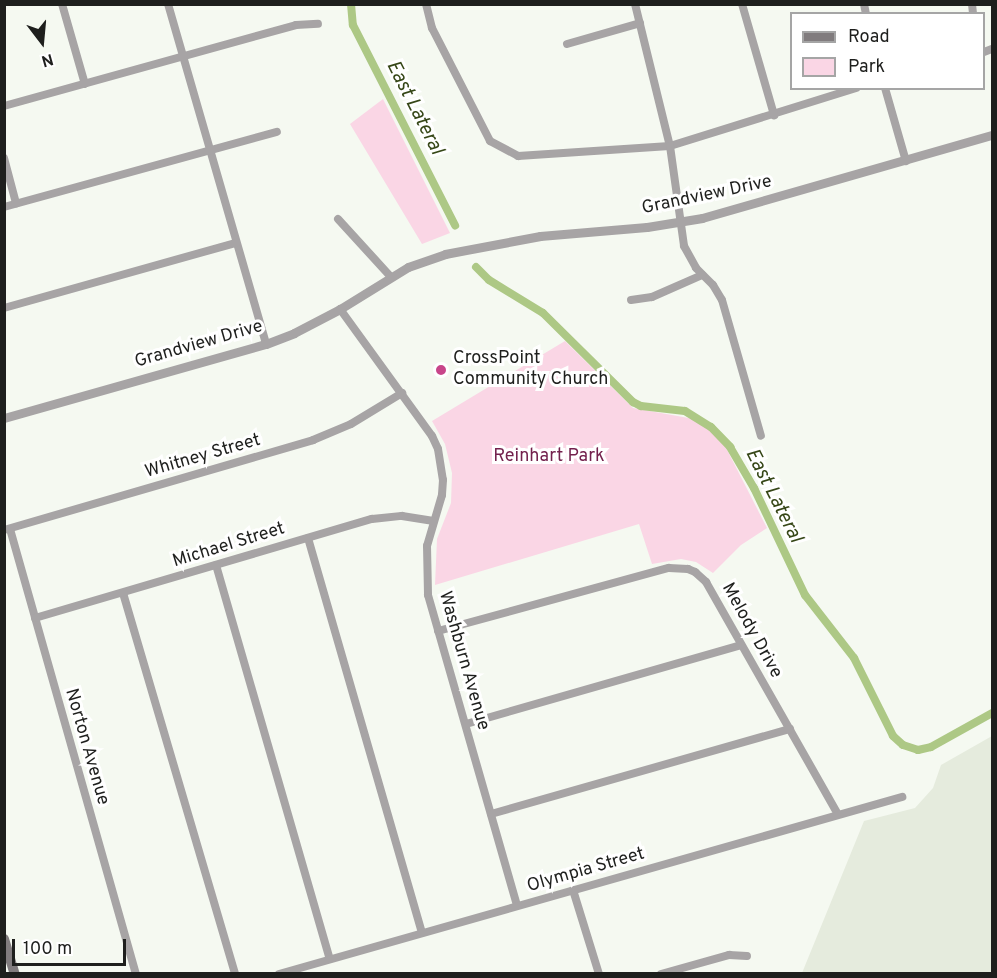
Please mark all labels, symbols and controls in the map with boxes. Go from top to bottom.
north arrow [12,12,72,72]
legend [790,12,985,90]
text: Road [848,26,890,49]
text: N [39,48,55,71]
text: Park [848,56,885,79]
water label: East Lateral [380,57,448,159]
street label: Grandview Drive [640,172,774,220]
street label: Grandview Drive [132,316,266,374]
place label: CrossPoint Community Church [453,349,608,392]
marker: CrossPoint Community Church [434,363,448,377]
street label: Whitney Street [143,430,263,484]
water label: East Lateral [739,445,807,547]
park label: Reinhart Park [493,446,605,468]
street label: Michael Street [170,519,288,573]
street label: Melody Drive [716,580,786,682]
street label: Washburn Avenue [433,589,493,733]
street label: Norton Avenue [59,686,113,808]
street label: Olympia Street [525,844,647,898]
scale bar [15,927,129,965]
text: 100 m [23,938,72,961]

